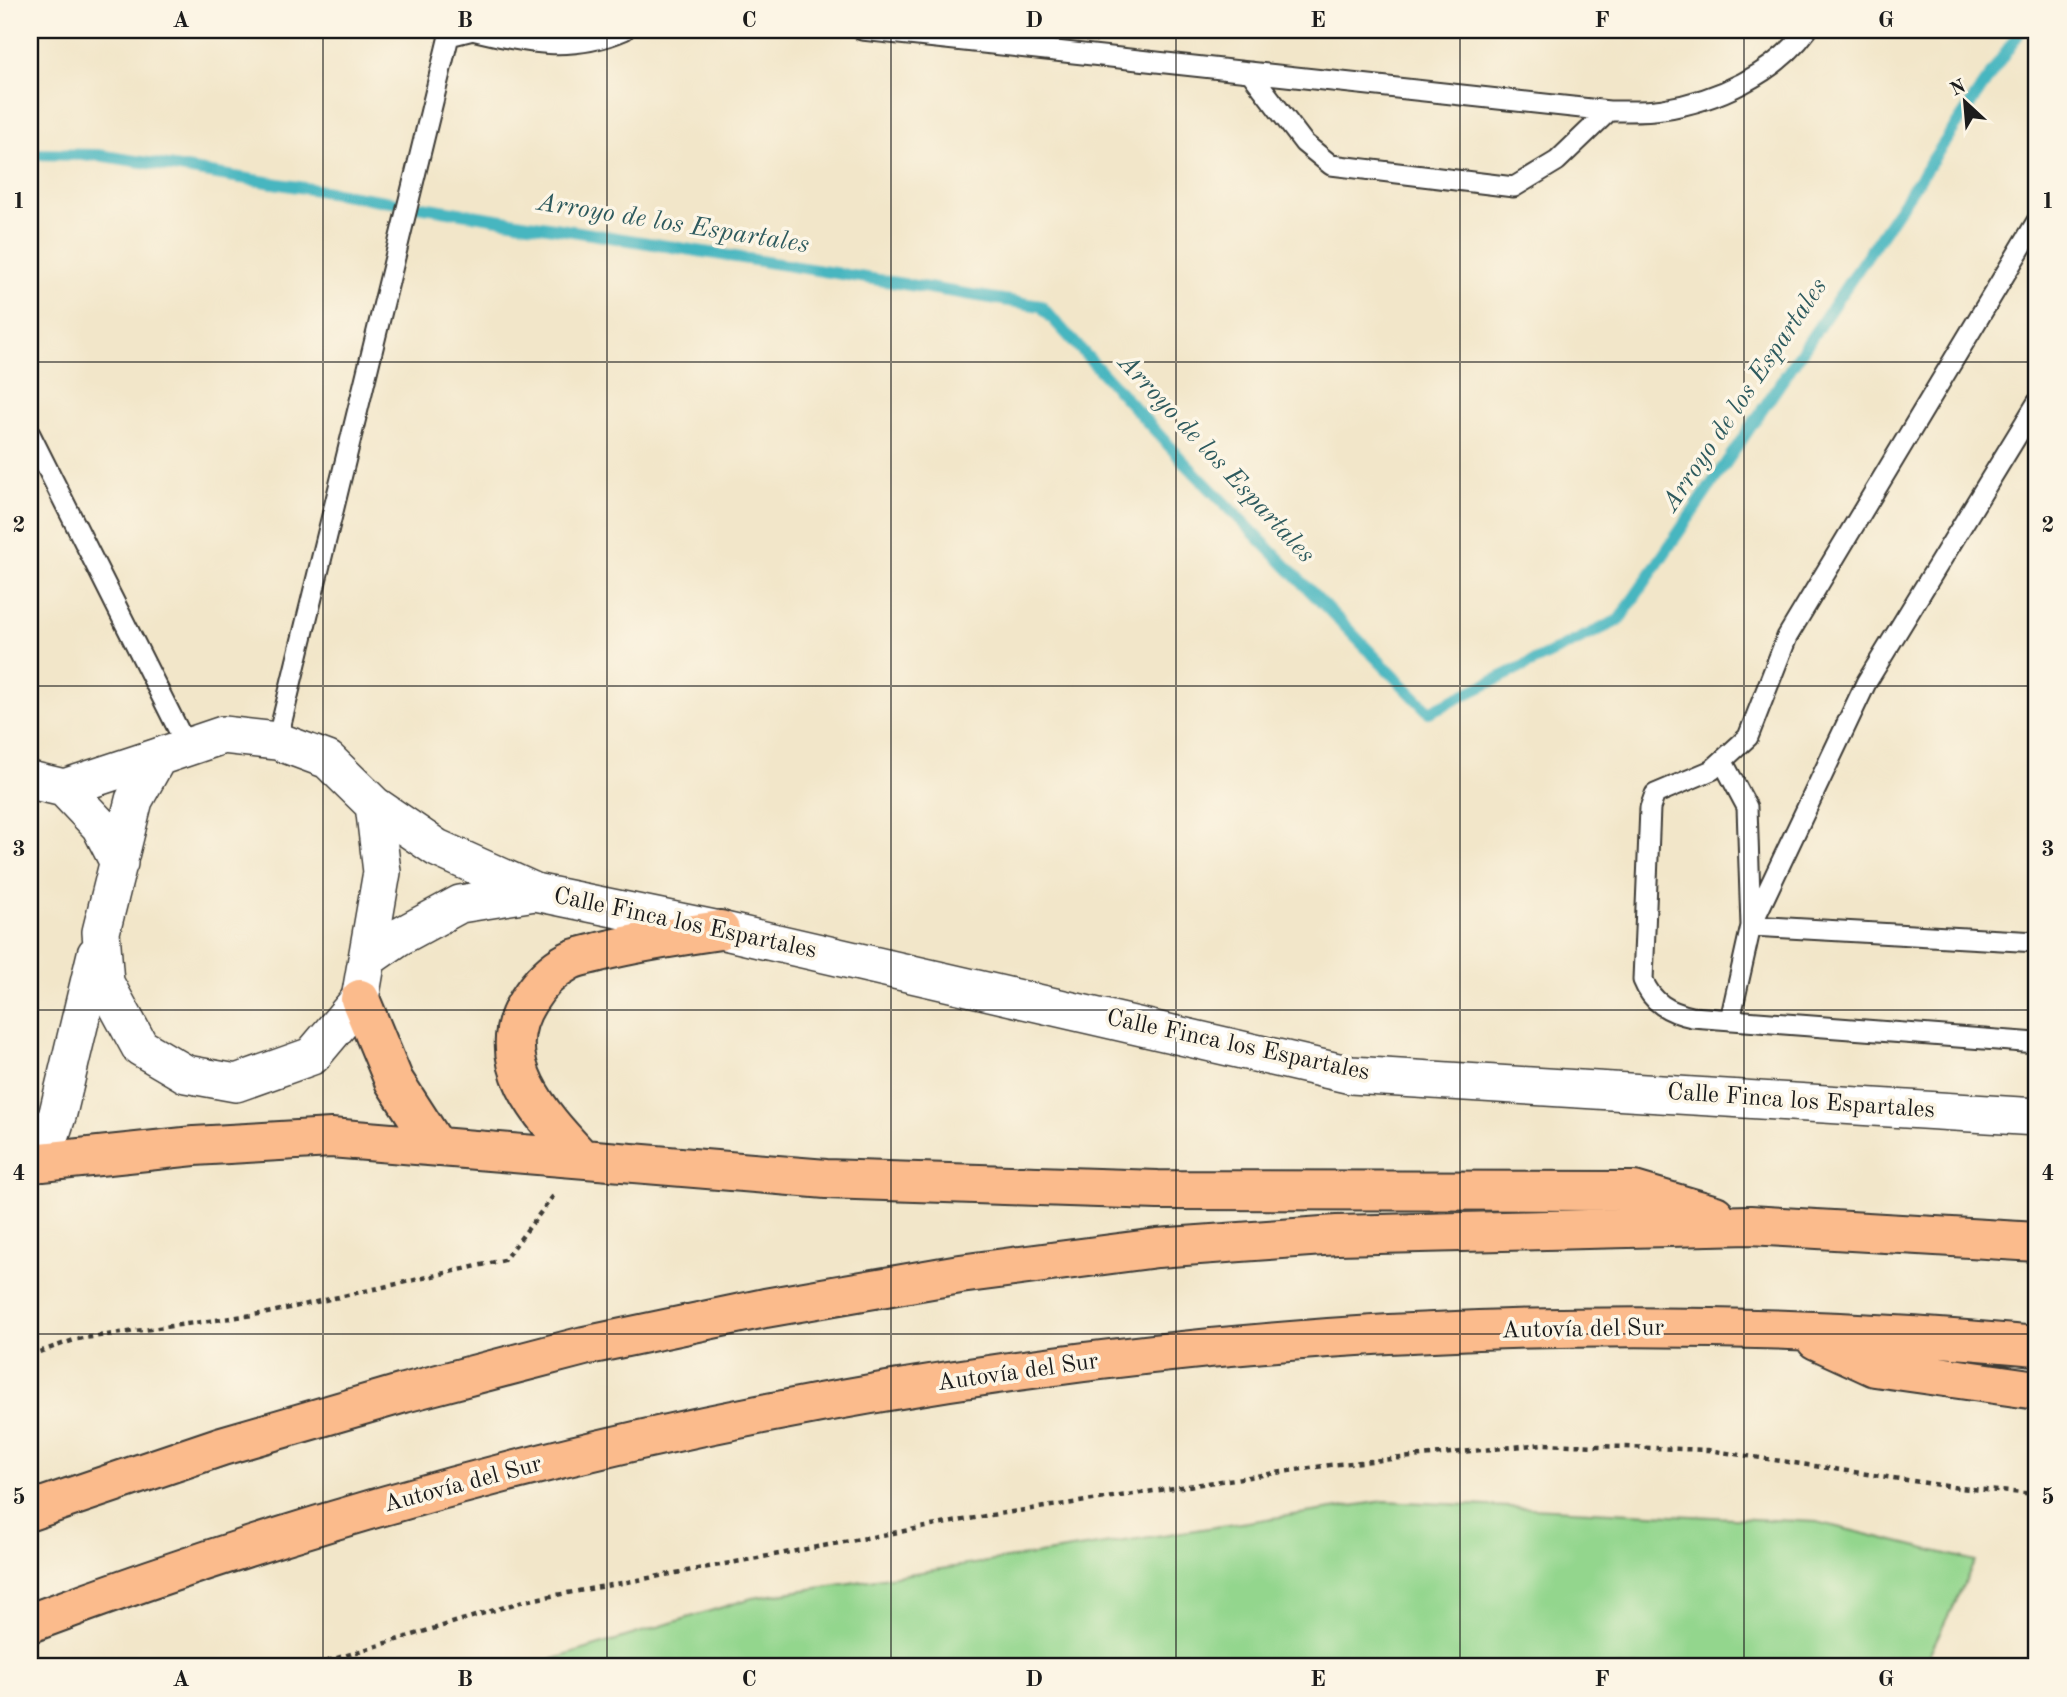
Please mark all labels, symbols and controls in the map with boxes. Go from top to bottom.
text: A [172,9,190,32]
text: B [457,9,473,32]
text: C [741,9,757,32]
text: D [1025,9,1043,32]
text: E [1310,9,1326,32]
text: F [1594,9,1610,32]
text: G [1878,9,1894,32]
north arrow [1930,66,2000,136]
text: N [1948,77,1970,101]
water label: Arroyo de los Espartales [533,189,811,258]
text: 1 [12,190,26,213]
text: 1 [2041,190,2055,213]
water label: Arroyo de los Espartales [1656,274,1833,518]
water label: Arroyo de los Espartales [1111,348,1319,568]
text: 2 [12,514,26,537]
text: 2 [2041,514,2055,537]
text: 3 [12,838,26,861]
text: 3 [2041,838,2055,861]
street label: Calle Finca los Espartales [551,884,819,964]
street label: Calle Finca los Espartales [1104,1006,1372,1086]
street label: Calle Finca los Espartales [1666,1081,1936,1123]
text: 4 [12,1162,26,1185]
text: 4 [2041,1162,2055,1185]
street label: Autovía del Sur [1502,1317,1665,1343]
street label: Autovía del Sur [936,1350,1100,1396]
street label: Autovía del Sur [381,1452,545,1518]
text: 5 [12,1486,26,1509]
text: 5 [2041,1486,2055,1509]
text: A [172,1668,190,1691]
text: B [457,1668,473,1691]
text: C [741,1668,757,1691]
text: D [1025,1668,1043,1691]
text: E [1310,1668,1326,1691]
text: F [1594,1668,1610,1691]
text: G [1878,1668,1894,1691]

